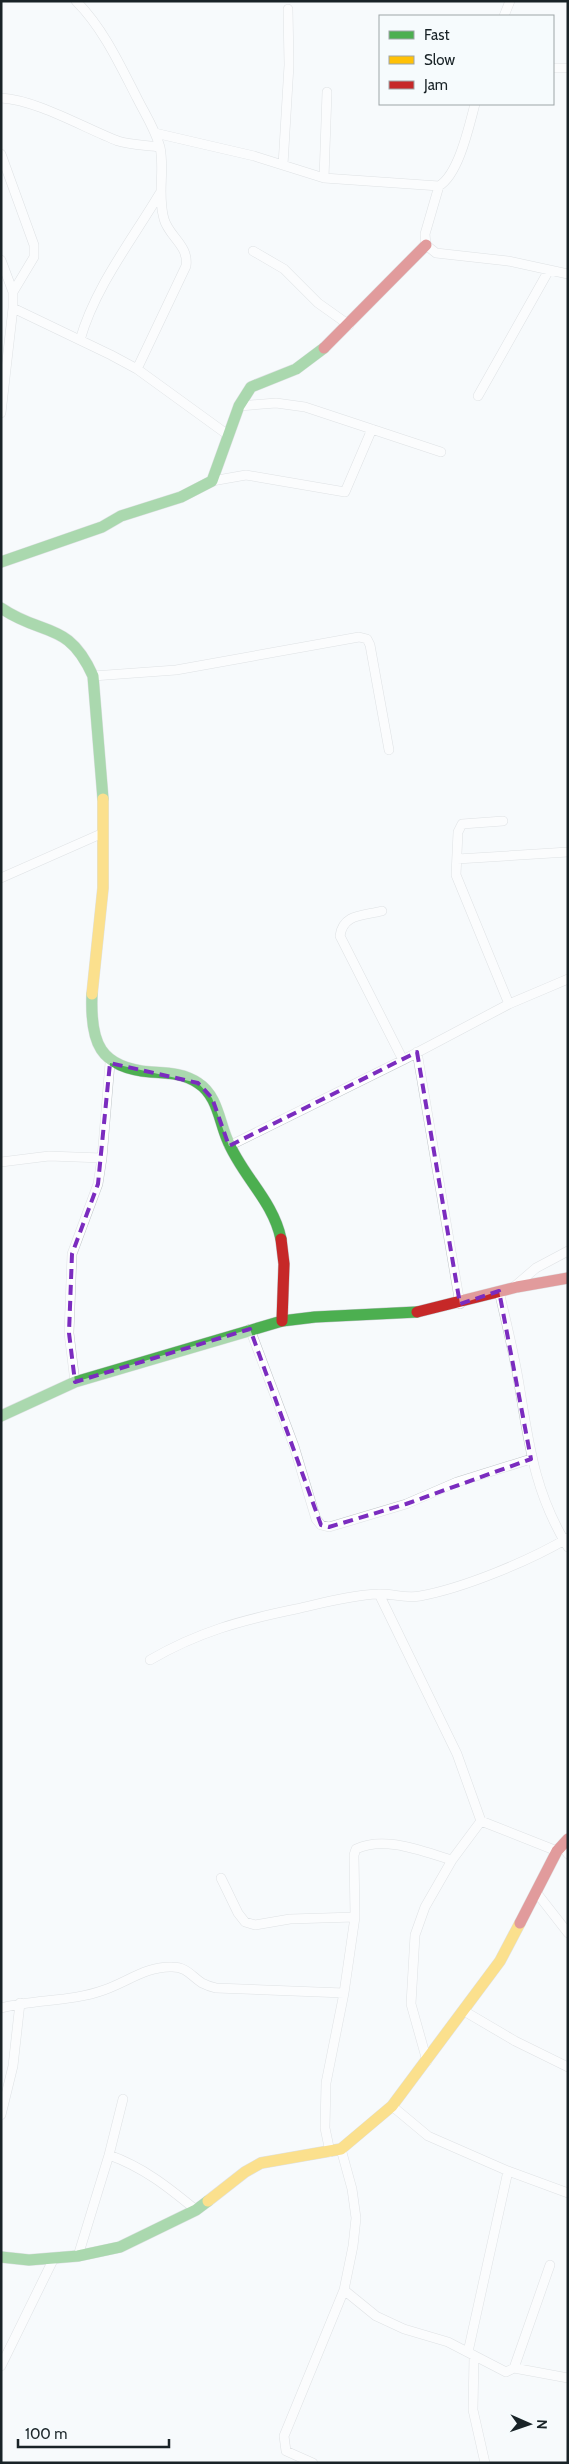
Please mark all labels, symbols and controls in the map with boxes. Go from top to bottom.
legend [379,15,554,105]
text: Fast [424,26,449,44]
text: Slow [424,51,455,69]
text: Jam [423,76,448,94]
north arrow [504,2399,554,2449]
scale bar [18,2416,169,2448]
text: N [533,2419,551,2430]
text: 100 m [25,2425,67,2443]

